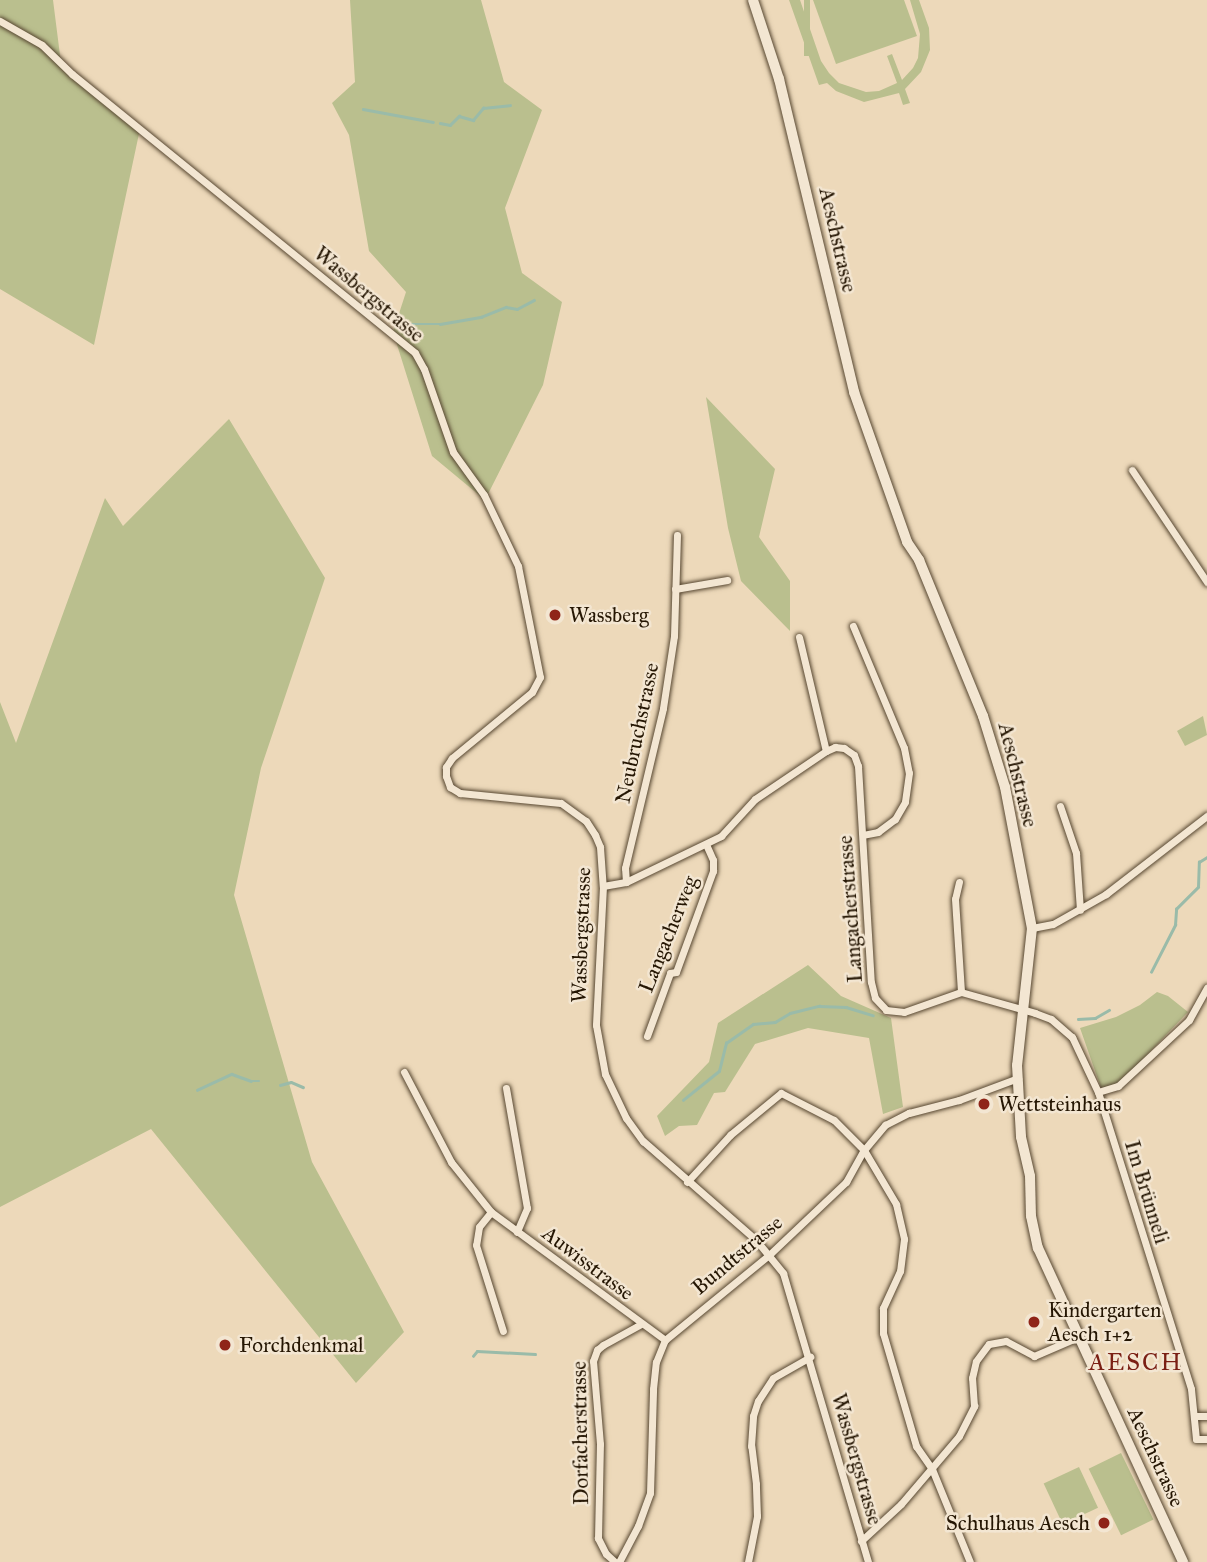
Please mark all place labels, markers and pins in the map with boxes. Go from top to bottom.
place label: Wassberg [569,602,649,628]
marker: Wassberg [547,607,563,623]
place label: Wettsteinhaus [998,1091,1121,1117]
marker: Wettsteinhaus [976,1096,992,1112]
place label: Kindergarten Aesch 1+2 [1048,1297,1161,1347]
marker: Kindergarten Aesch 1+2 [1026,1314,1042,1330]
place label: Forchdenkmal [239,1332,364,1358]
marker: Forchdenkmal [217,1337,233,1353]
place label: Schulhaus Aesch [946,1510,1090,1536]
marker: Schulhaus Aesch [1096,1515,1112,1531]

